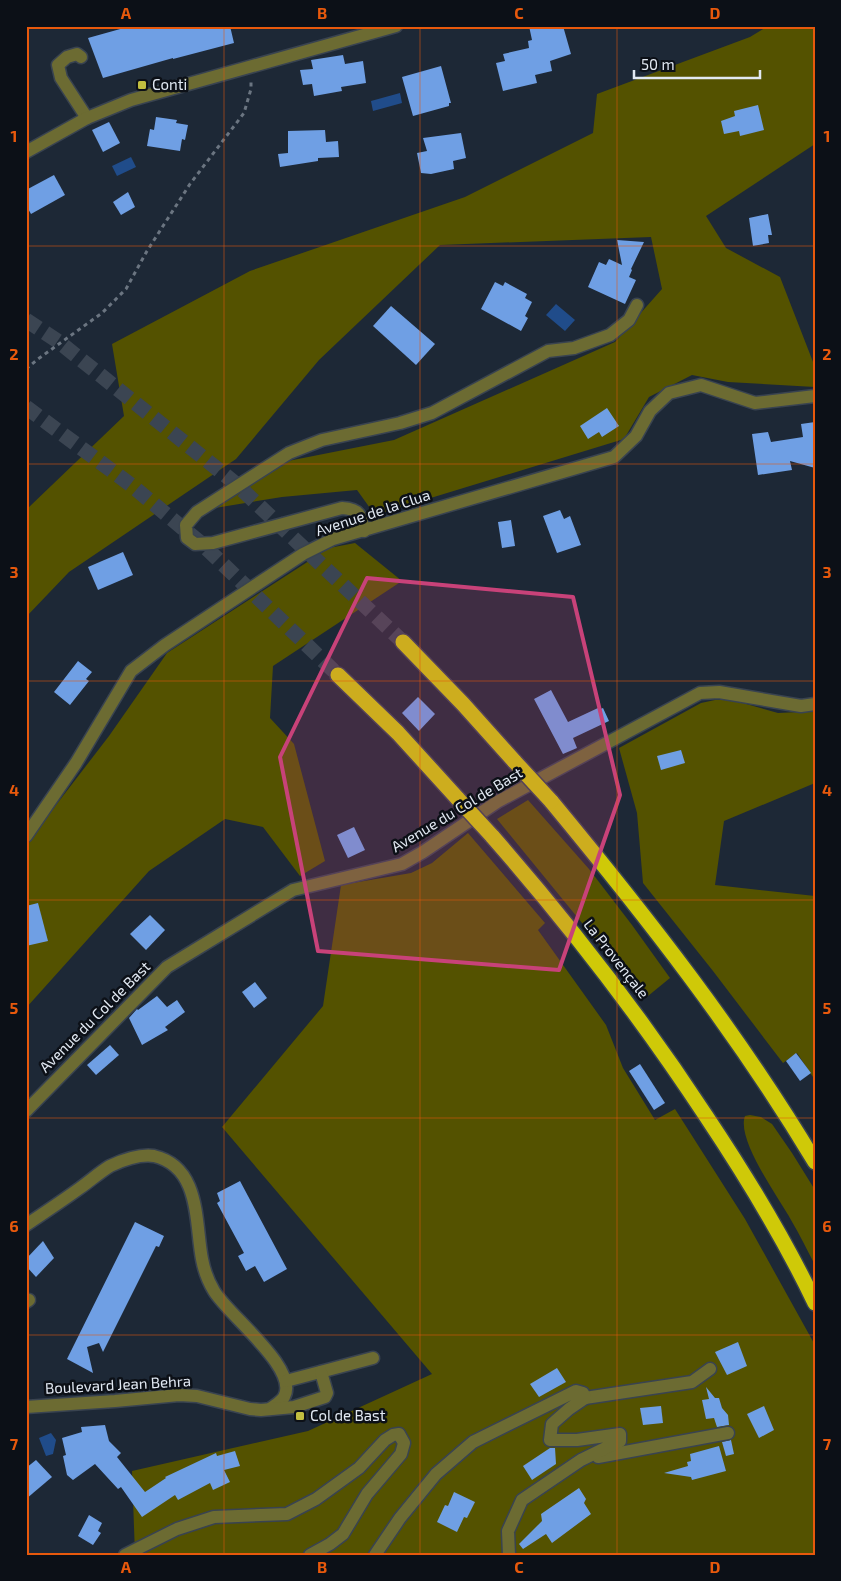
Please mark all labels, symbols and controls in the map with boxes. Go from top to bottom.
text: A [121,3,132,22]
text: B [317,3,327,22]
text: C [514,3,524,22]
text: D [710,3,721,22]
scale bar [634,48,760,80]
text: 50 m [641,55,675,73]
place label: Conti [152,75,187,93]
marker: Conti [136,79,148,91]
text: 1 [11,126,17,145]
text: 1 [824,126,830,145]
text: 2 [9,344,19,363]
text: 2 [822,344,832,363]
street label: Avenue de la Clua [313,485,432,539]
text: 3 [9,562,19,581]
text: 3 [822,562,832,581]
street label: Avenue du Col de Bast [388,763,525,855]
text: 4 [9,780,19,799]
text: 4 [822,780,832,799]
street label: La Provençale [580,915,653,1002]
street label: Avenue du Col de Bast [35,957,154,1076]
text: 5 [10,998,19,1017]
text: 5 [823,998,832,1017]
text: 6 [9,1216,19,1235]
text: 6 [822,1216,832,1235]
street label: Boulevard Jean Behra [44,1371,191,1397]
place label: Col de Bast [310,1406,386,1424]
marker: Col de Bast [294,1410,306,1422]
text: 7 [10,1434,19,1453]
text: 7 [823,1434,832,1453]
text: A [121,1557,132,1576]
text: B [317,1557,327,1576]
text: C [514,1557,524,1576]
text: D [710,1557,721,1576]

